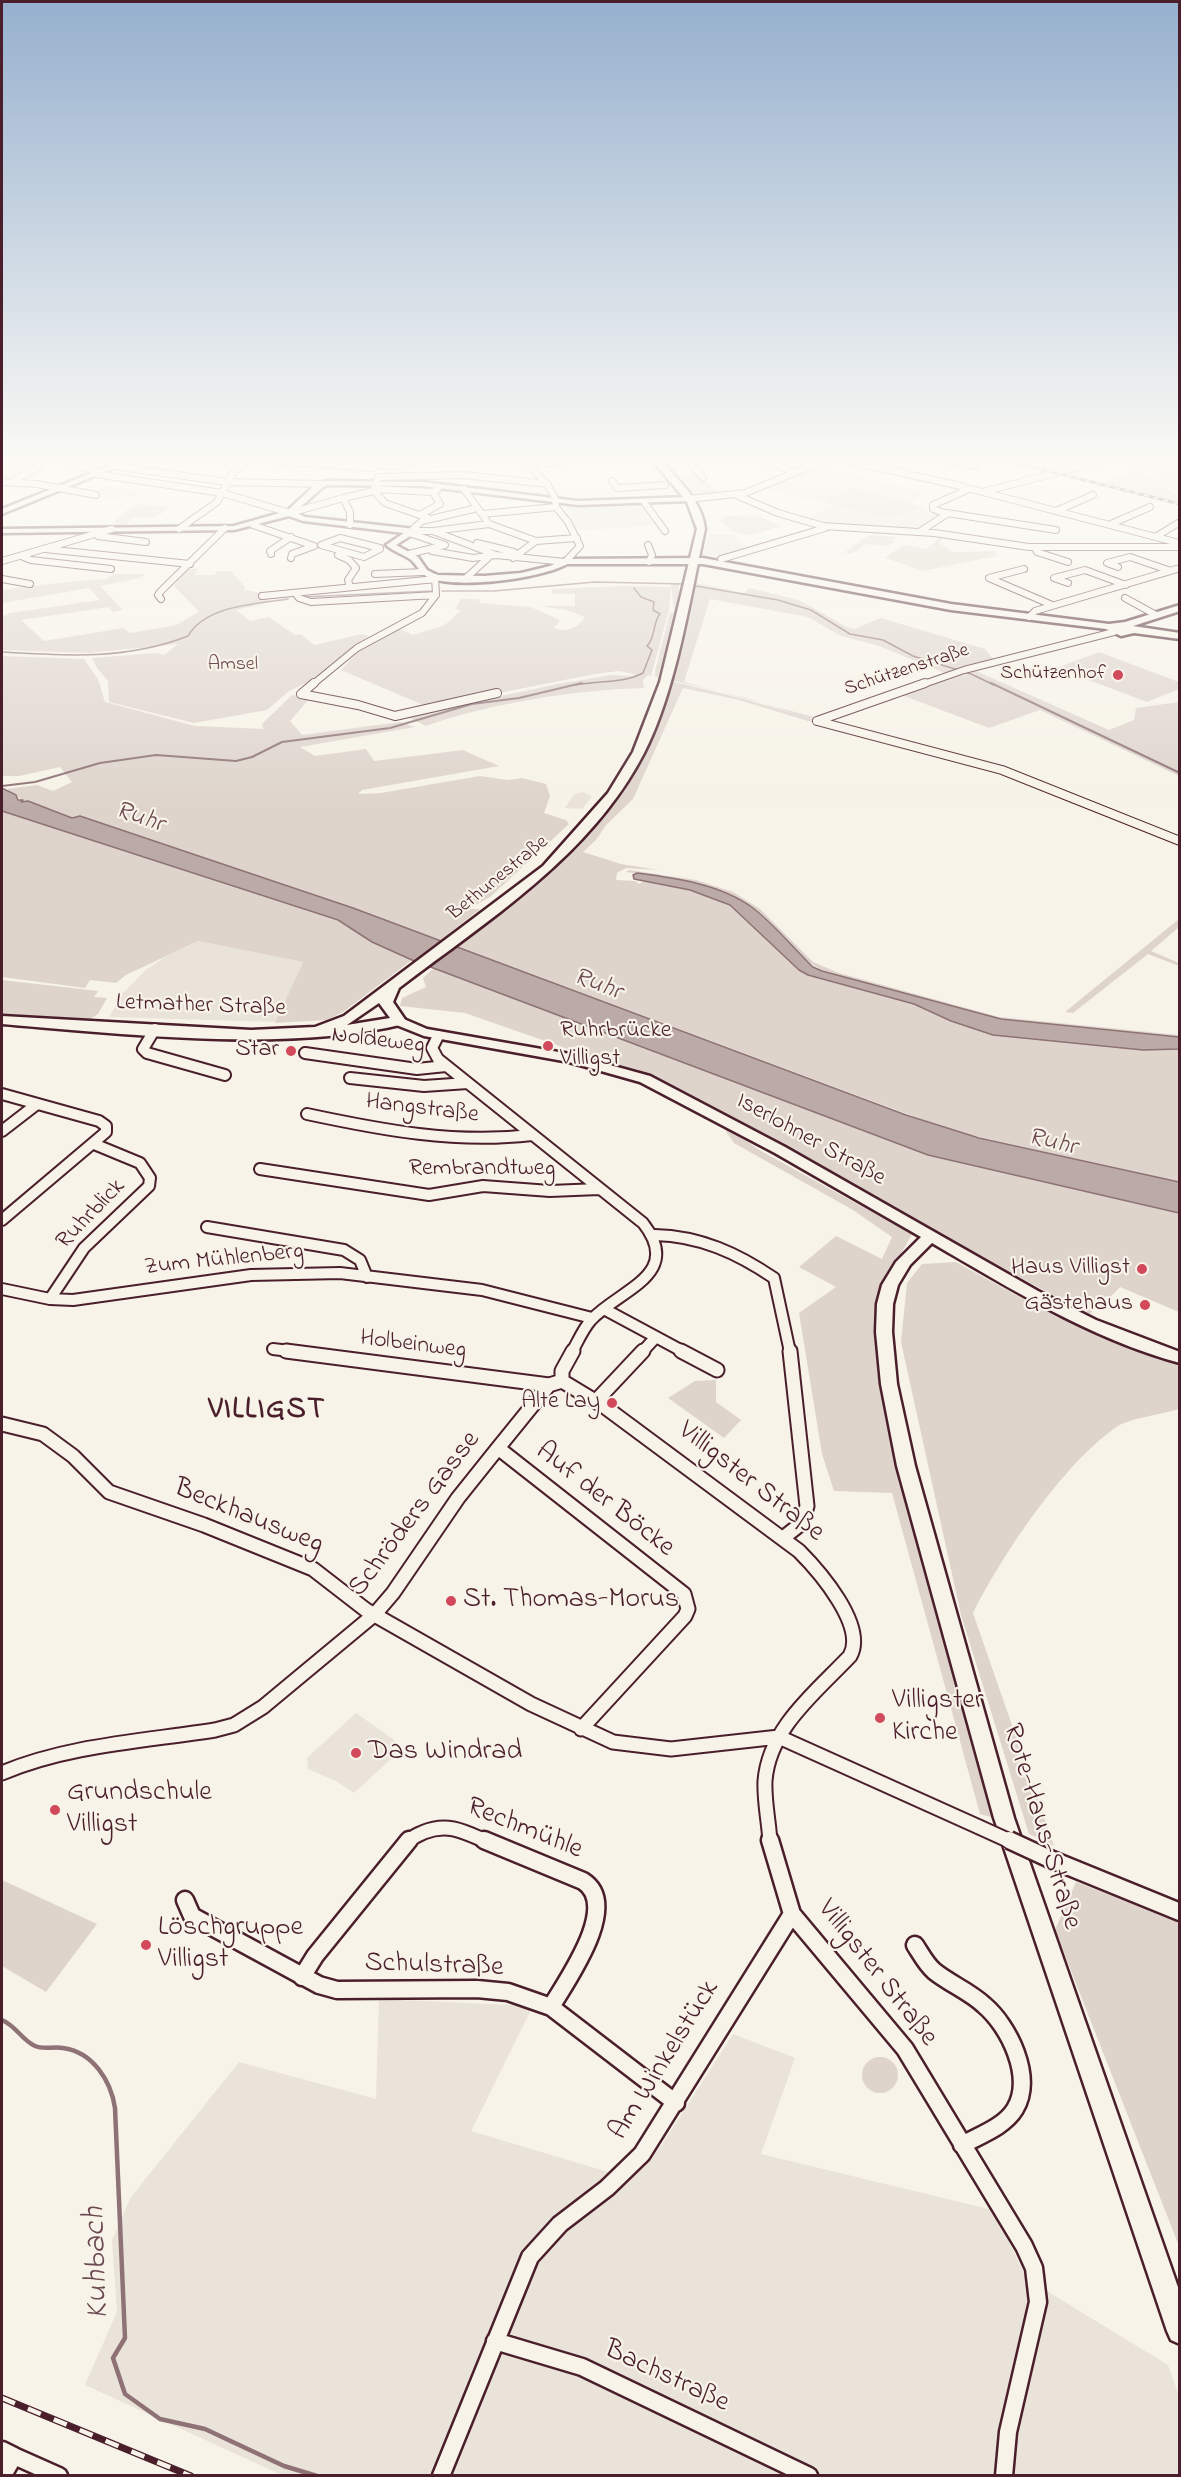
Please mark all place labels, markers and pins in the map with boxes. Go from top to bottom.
place label: Schützenhof [1000,663,1106,687]
marker: Schützenhof [1111,668,1125,682]
place label: Ruhrbrücke Villigst [560,1018,671,1074]
place label: Star [235,1037,279,1065]
marker: Ruhrbrücke Villigst [541,1039,555,1053]
marker: Star [284,1044,298,1058]
place label: Haus Villigst [1011,1255,1130,1283]
marker: Haus Villigst [1135,1262,1149,1276]
place label: Gästehaus [1025,1291,1133,1319]
marker: Gästehaus [1138,1298,1152,1312]
place label: Alte Lay [521,1389,600,1417]
marker: Alte Lay [605,1396,619,1410]
place label: St. Thomas-Morus [463,1584,679,1618]
marker: St. Thomas-Morus [444,1594,458,1608]
place label: Villigster Kirche [892,1685,984,1751]
marker: Villigster Kirche [873,1711,887,1725]
place label: Das Windrad [368,1736,522,1770]
marker: Das Windrad [349,1746,363,1760]
place label: Grundschule Villigst [67,1777,212,1843]
marker: Grundschule Villigst [48,1803,62,1817]
place label: Löschgruppe Villigst [158,1912,303,1978]
marker: Löschgruppe Villigst [139,1938,153,1952]

